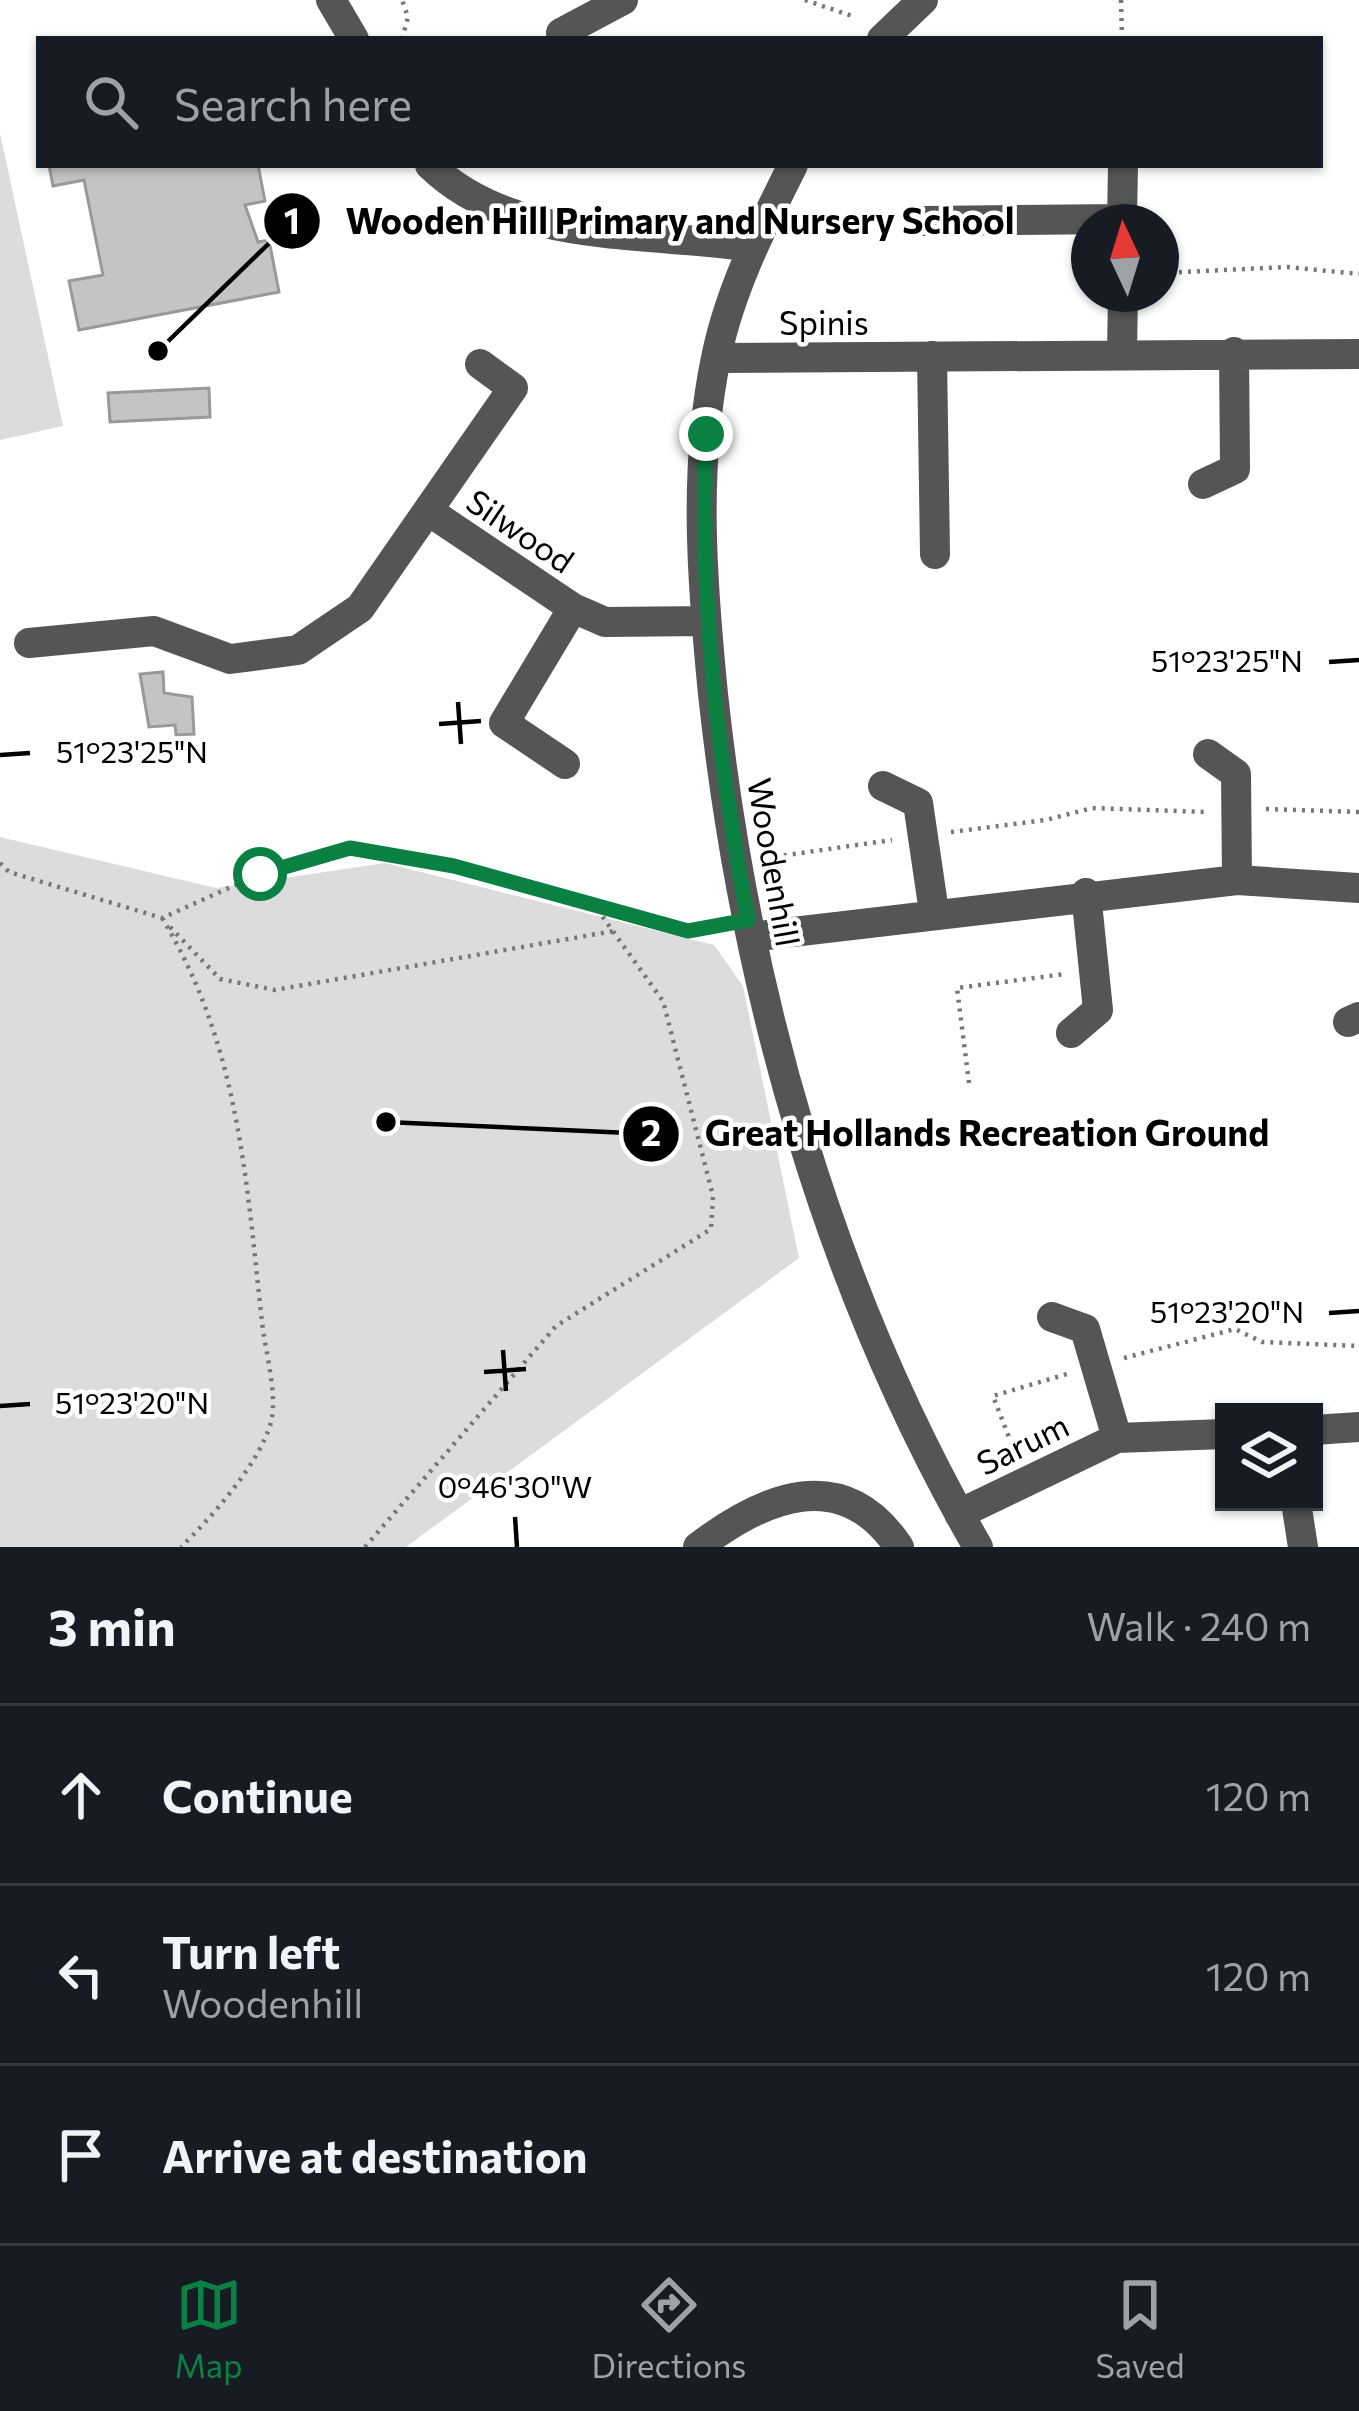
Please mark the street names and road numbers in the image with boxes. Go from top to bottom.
street label: Spinis [779,301,869,342]
street label: Silwood [460,479,582,581]
street label: Woodenhill [740,775,810,949]
street label: Sarum [969,1403,1075,1483]

